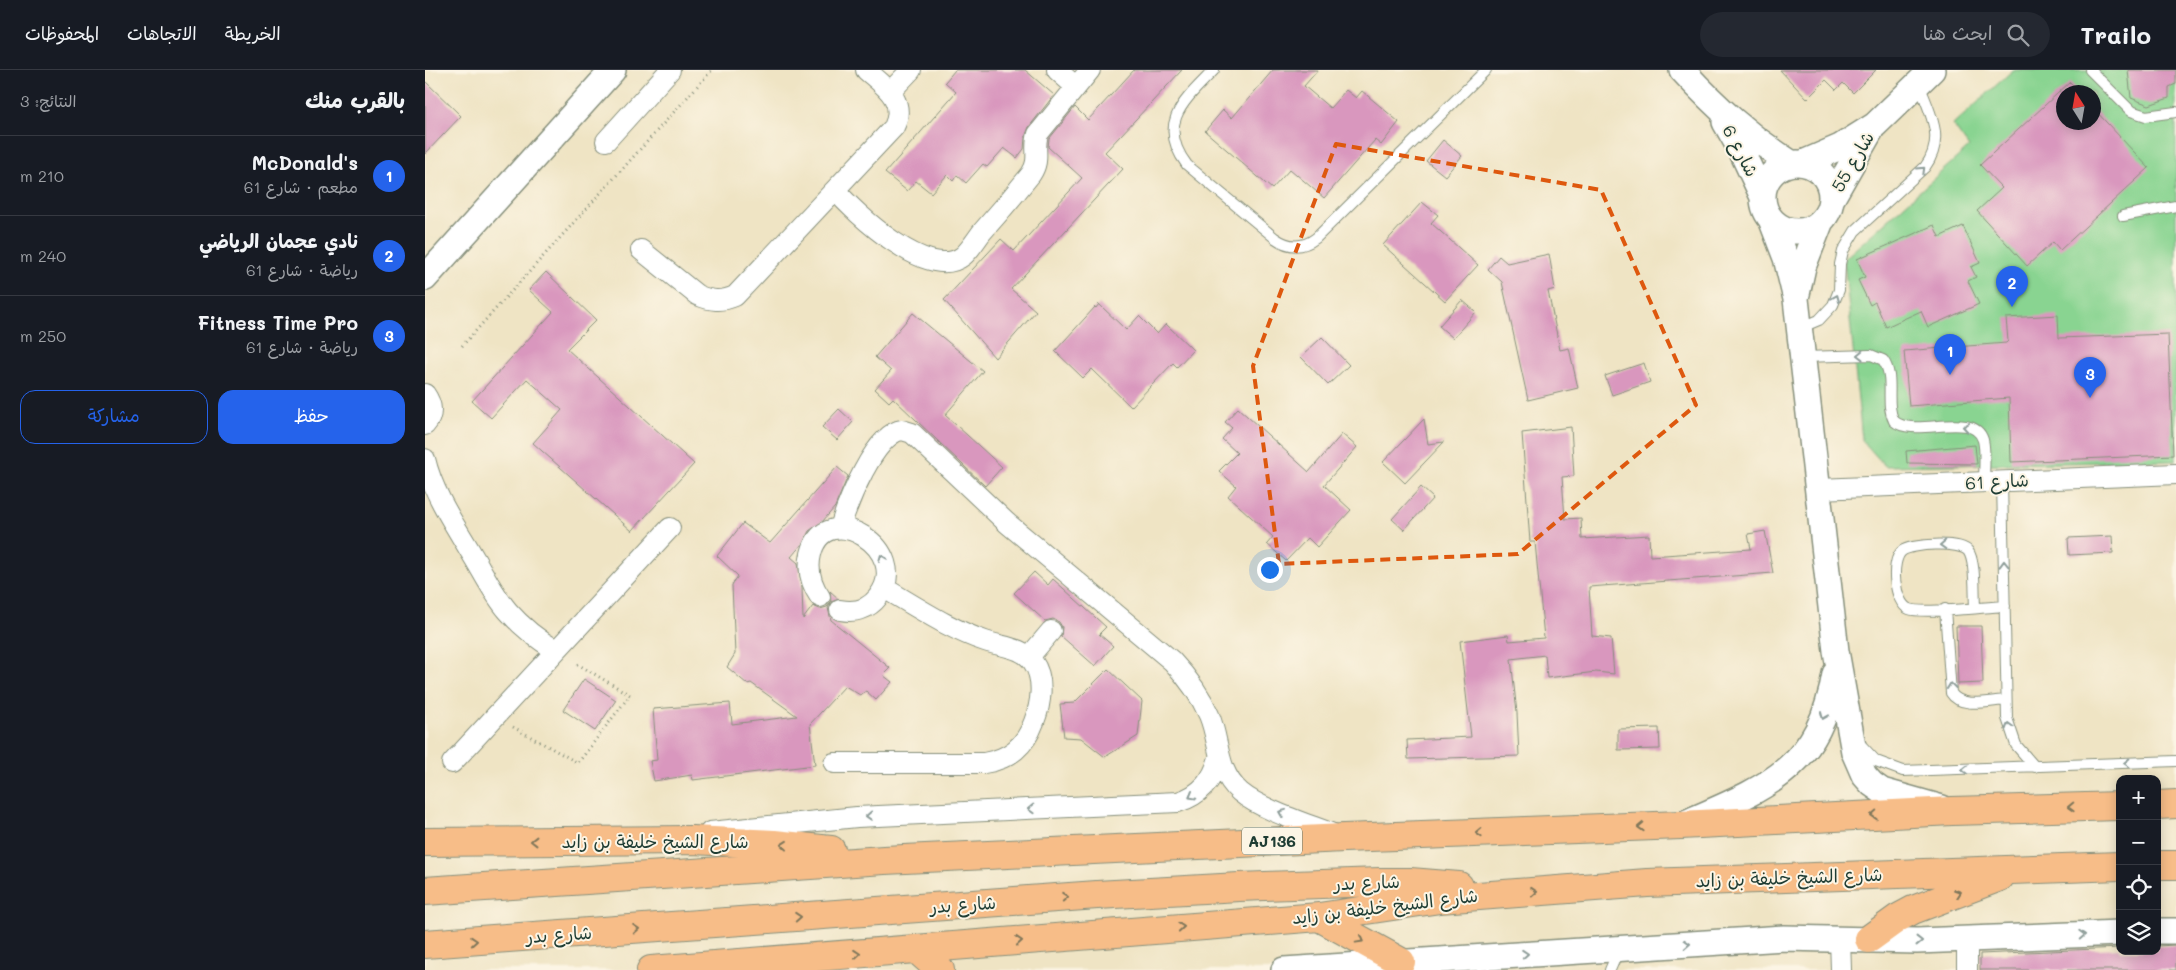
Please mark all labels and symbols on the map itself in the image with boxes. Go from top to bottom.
north arrow [2056,85,2101,130]
street label: شارع 6 [1716,120,1765,181]
street label: شارع 55 [1825,127,1880,196]
one-way arrow [1916,167,1925,176]
pin: 2 [1996,266,2028,307]
one-way arrow [1829,294,1840,303]
pin: 1 [1934,334,1966,375]
one-way arrow [1856,350,1864,360]
pin: 3 [2074,357,2106,398]
one-way arrow [1961,422,1969,433]
street label: شارع 61 [1965,467,2029,496]
one-way arrow [1939,540,1947,551]
one-way arrow [878,554,888,563]
your location [1257,557,1283,583]
one-way arrow [1999,560,2009,568]
one-way arrow [1946,681,1956,690]
one-way arrow [1820,711,1830,720]
one-way arrow [2005,723,2015,731]
one-way arrow [2123,758,2131,769]
one-way arrow [1961,764,1969,775]
one-way arrow [1188,789,1197,799]
one-way arrow [2067,802,2075,813]
one-way arrow [1027,803,1035,814]
one-way arrow [1278,809,1287,819]
one-way arrow [1869,810,1877,821]
one-way arrow [864,811,872,822]
one-way arrow [1637,821,1645,832]
road number: AJ136 [1242,828,1302,854]
one-way arrow [1475,828,1482,838]
street label: شارع الشيخ خليفة بن زايد [561,829,749,854]
one-way arrow [530,836,538,846]
one-way arrow [780,840,788,851]
street label: شارع الشيخ خليفة بن زايد [1695,862,1883,893]
street label: شارع بدر [1332,869,1400,896]
street label: شارع الشيخ خليفة بن زايد [1291,883,1479,930]
one-way arrow [1530,886,1538,897]
one-way arrow [1953,889,1962,899]
street label: شارع بدر [927,890,997,919]
one-way arrow [1061,892,1069,903]
one-way arrow [794,912,802,923]
street label: شارع بدر [523,920,593,949]
one-way arrow [1177,922,1185,933]
one-way arrow [632,924,640,935]
one-way arrow [2078,929,2086,940]
one-way arrow [1355,933,1364,943]
one-way arrow [1015,935,1023,946]
one-way arrow [470,936,478,947]
one-way arrow [1916,936,1924,946]
one-way arrow [1683,938,1691,949]
one-way arrow [853,949,861,960]
one-way arrow [1521,949,1529,960]

